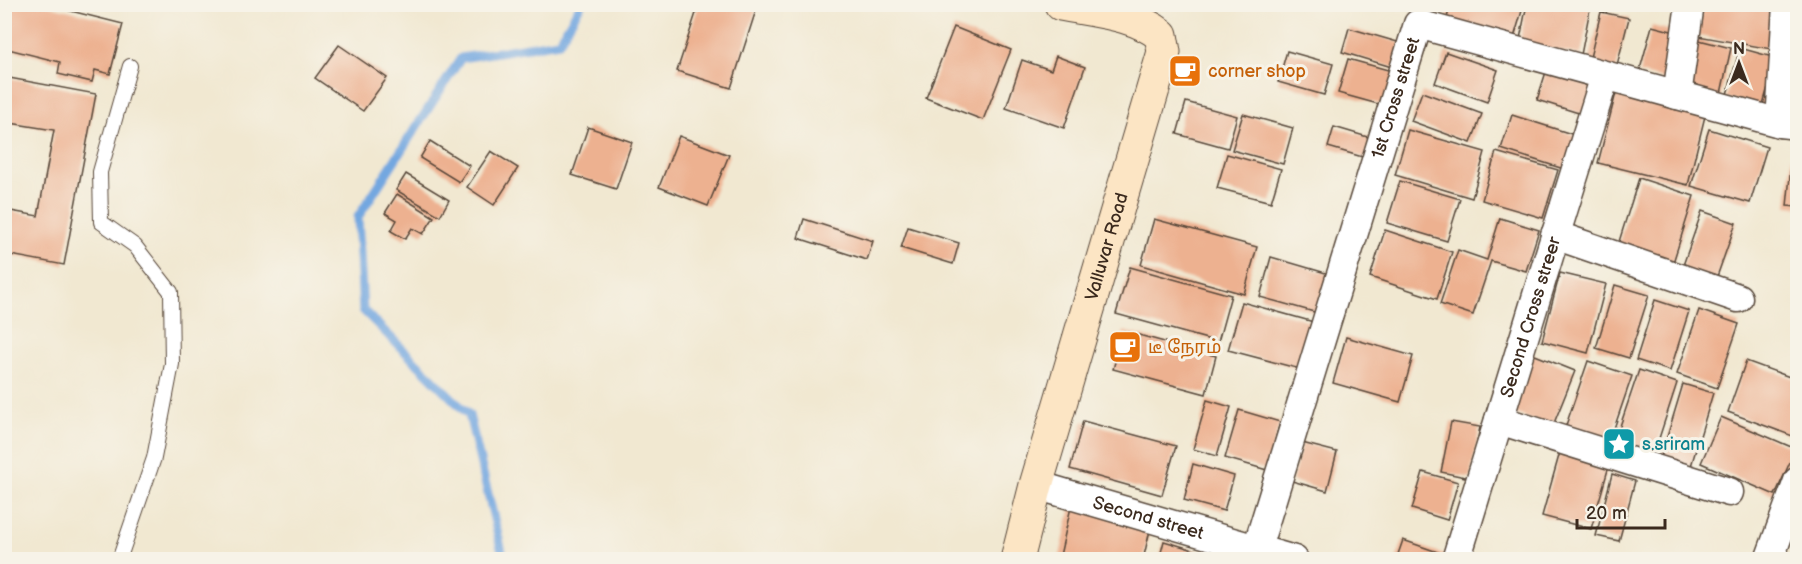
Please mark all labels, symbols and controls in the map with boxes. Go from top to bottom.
north arrow [1709,33,1769,93]
street label: 1st Cross street [1367,34,1424,161]
text: N [1733,40,1745,59]
cafe icon: corner shop [1167,53,1203,89]
place label: corner shop [1208,61,1306,82]
street label: Valluvar Road [1081,190,1132,303]
street label: Second Cross streer [1496,234,1565,400]
cafe icon: டீ நேரம் [1107,329,1143,365]
place label: டீ நேரம் [1148,337,1221,359]
place icon: s.sriram [1601,426,1637,462]
place label: s.sriram [1642,434,1705,455]
street label: Second street [1091,492,1207,544]
scale bar [1577,492,1666,530]
text: 20 m [1586,503,1627,524]

